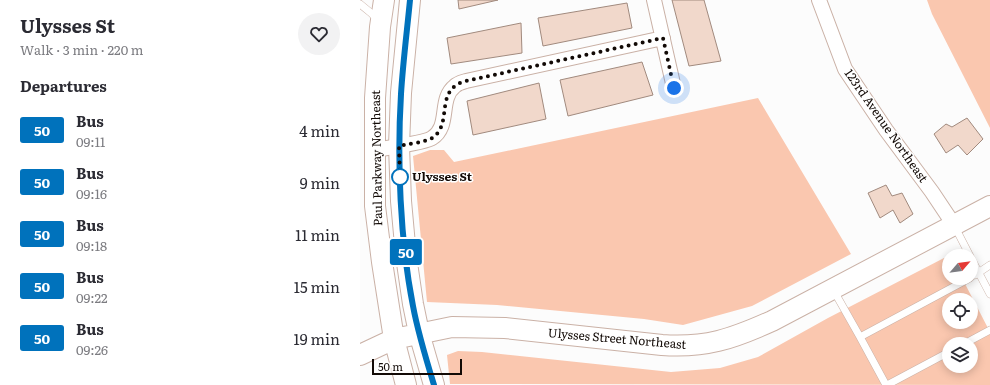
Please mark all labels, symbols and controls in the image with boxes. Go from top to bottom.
text: Ulysses St [20,11,115,39]
button: heart [298,13,340,55]
text: Walk · 3 min · 220 m [20,40,143,59]
street label: 123rd Avenue Northeast [841,65,933,186]
text: Departures [20,74,107,97]
your location [664,78,684,98]
street label: Paul Parkway Northeast [366,90,386,226]
text: Bus [76,109,104,132]
text: 4 min [299,119,340,142]
text: 50 [34,120,50,140]
text: 09:11 [76,132,105,151]
text: Bus [76,161,104,184]
place label: Ulysses St [412,167,473,185]
marker: Ulysses St [391,168,409,186]
text: 9 min [300,171,340,194]
text: 50 [34,172,50,192]
text: 09:16 [76,184,107,203]
text: Bus [76,213,104,236]
text: 11 min [295,223,340,246]
text: 50 [34,224,50,244]
text: 09:18 [76,236,107,255]
line badge: 50 [388,239,424,265]
text: 50 [398,242,414,262]
north arrow [942,249,978,285]
map controls [942,249,978,373]
text: Bus [76,265,104,288]
text: 15 min [294,275,340,298]
text: 50 [34,276,50,296]
text: 09:22 [76,288,108,307]
button: locate [942,293,978,329]
text: Bus [76,317,104,340]
street label: Ulysses Street Northeast [547,323,687,353]
text: 19 min [294,327,340,350]
text: 50 [34,328,50,348]
button: layers [942,337,978,373]
text: 09:26 [76,340,108,359]
scale bar [372,357,462,376]
text: 50 m [378,358,403,374]

